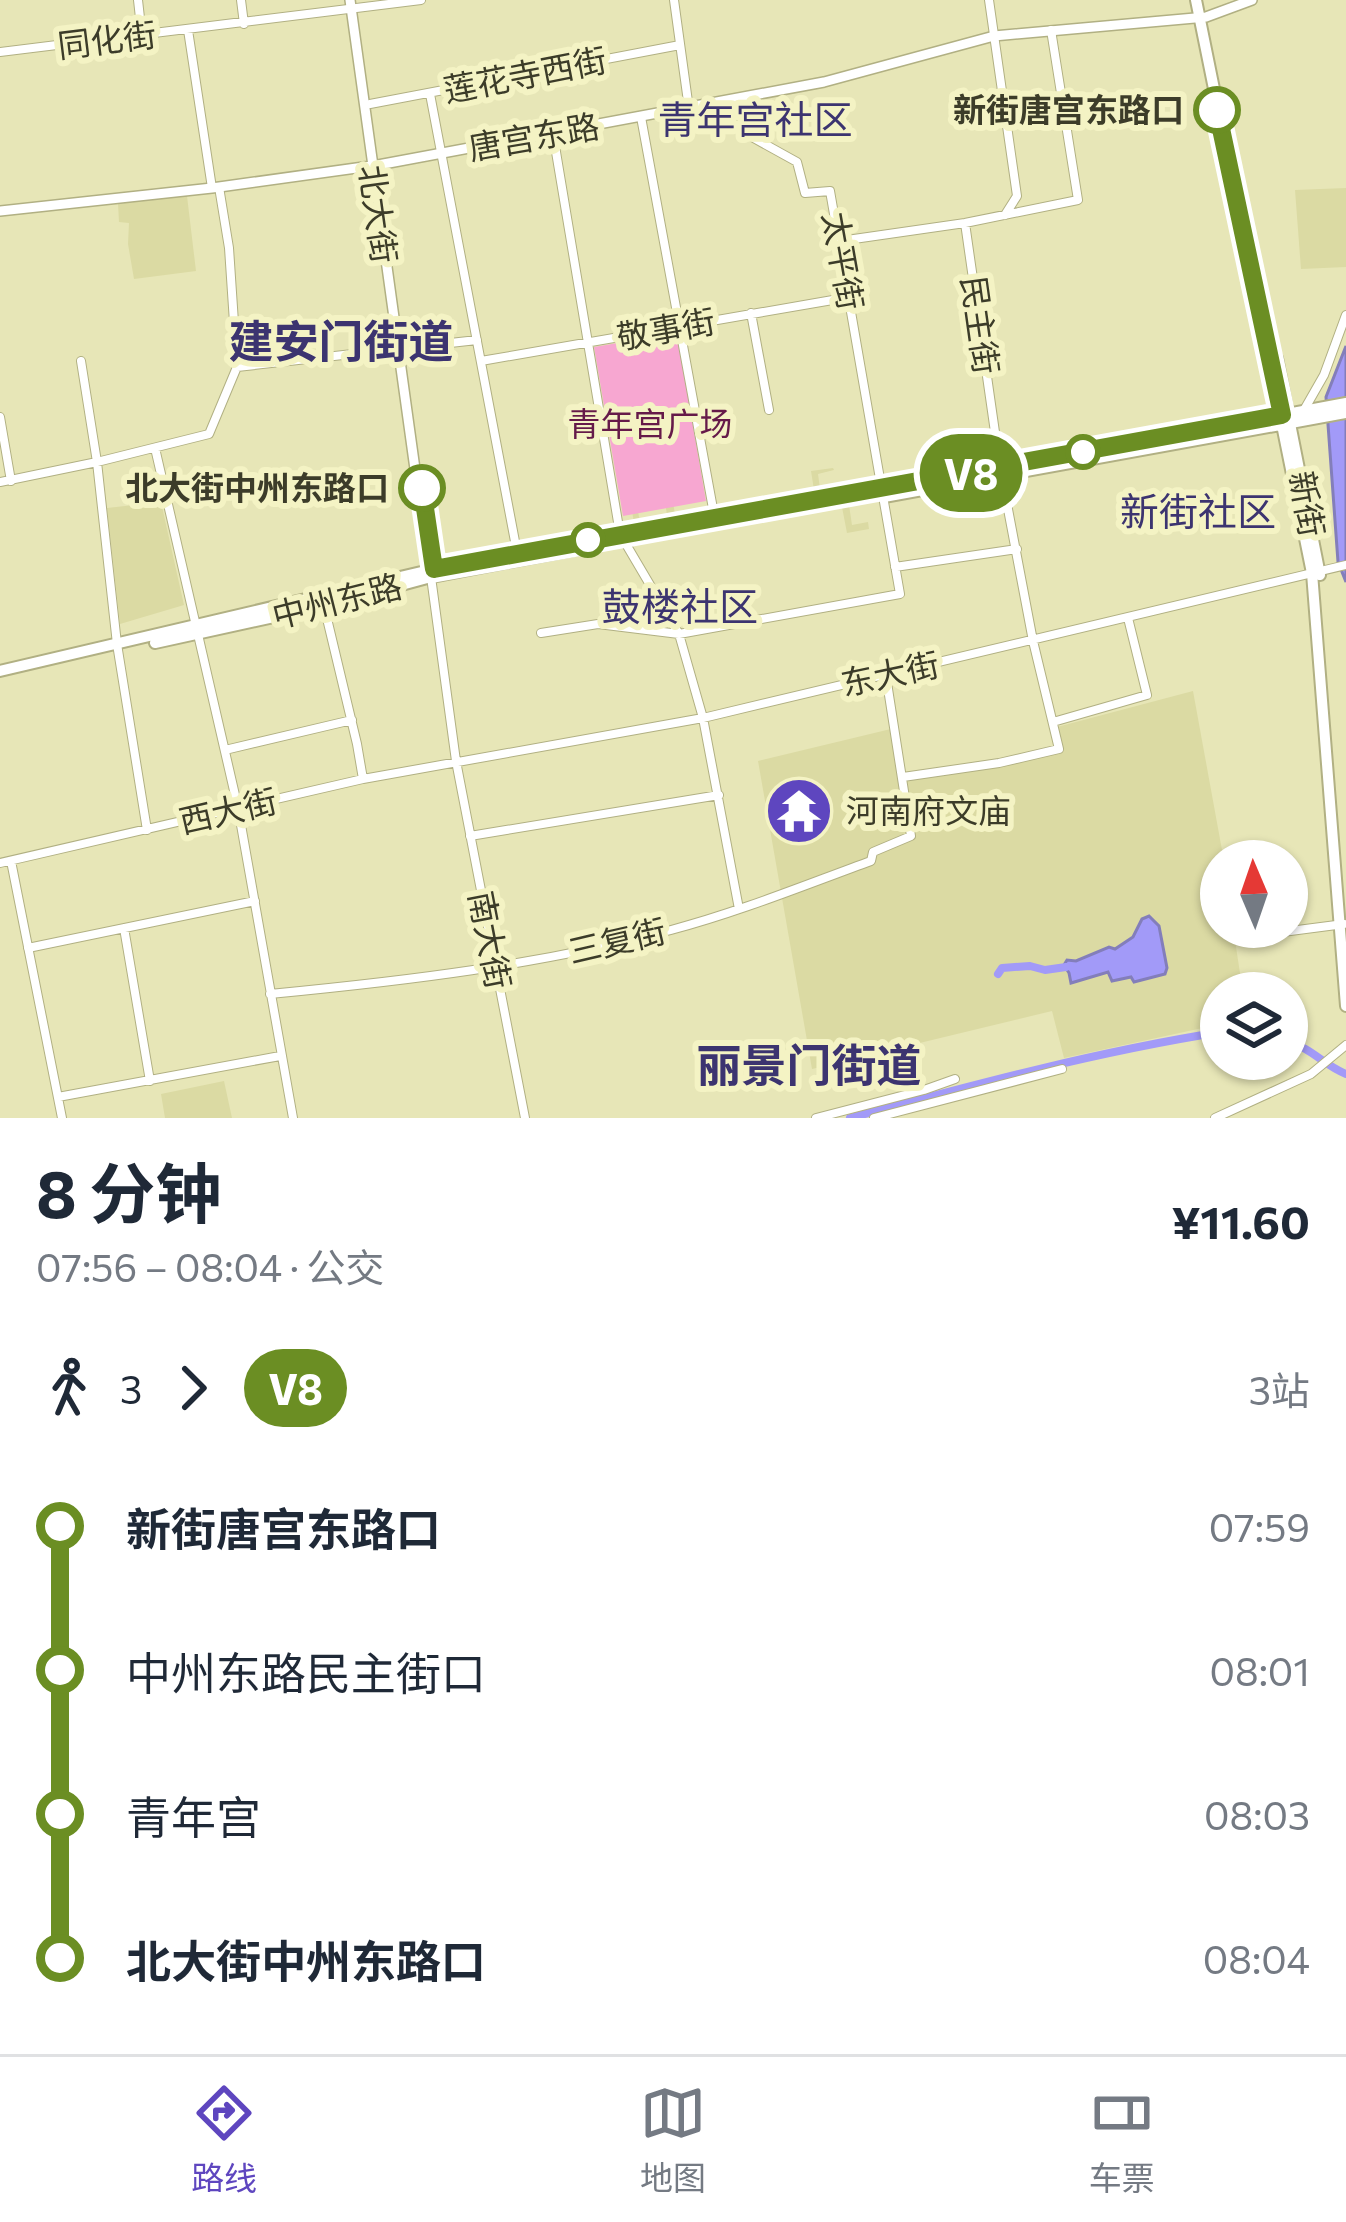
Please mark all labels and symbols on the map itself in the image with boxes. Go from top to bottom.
street label: 同化街 [55,12,158,65]
street label: 莲花寺西街 [440,38,610,109]
place label: 新街唐宫东路口 [953,88,1184,129]
marker: 新街唐宫东路口 [1195,88,1239,132]
district label: 青年宫社区 [657,94,853,142]
street label: 唐宫东路 [465,104,602,167]
street label: 北大街 [352,162,407,266]
street label: 太平街 [816,208,873,313]
street label: 民主街 [954,273,1009,377]
street label: 敬事街 [613,299,718,356]
district label: 建安门街道 [228,312,454,367]
park label: 青年宫广场 [568,402,733,443]
line badge: V8 [917,434,1025,512]
unlabelled marker [1067,436,1099,468]
place label: 北大街中州东路口 [125,466,389,507]
marker: 北大街中州东路口 [400,466,444,510]
street label: 新街 [1283,468,1334,540]
district label: 新街社区 [1120,486,1276,534]
unlabelled marker [572,524,604,556]
street label: 中州东路 [268,564,406,635]
district label: 鼓楼社区 [602,581,758,629]
street label: 东大街 [837,642,942,703]
temple icon: 河南府文庙 [764,776,834,846]
street label: 西大街 [175,778,281,841]
place label: 河南府文庙 [846,789,1011,830]
north arrow [1200,840,1308,948]
street label: 南大街 [462,887,521,992]
street label: 三复街 [564,908,670,971]
district label: 丽景门街道 [696,1036,922,1091]

